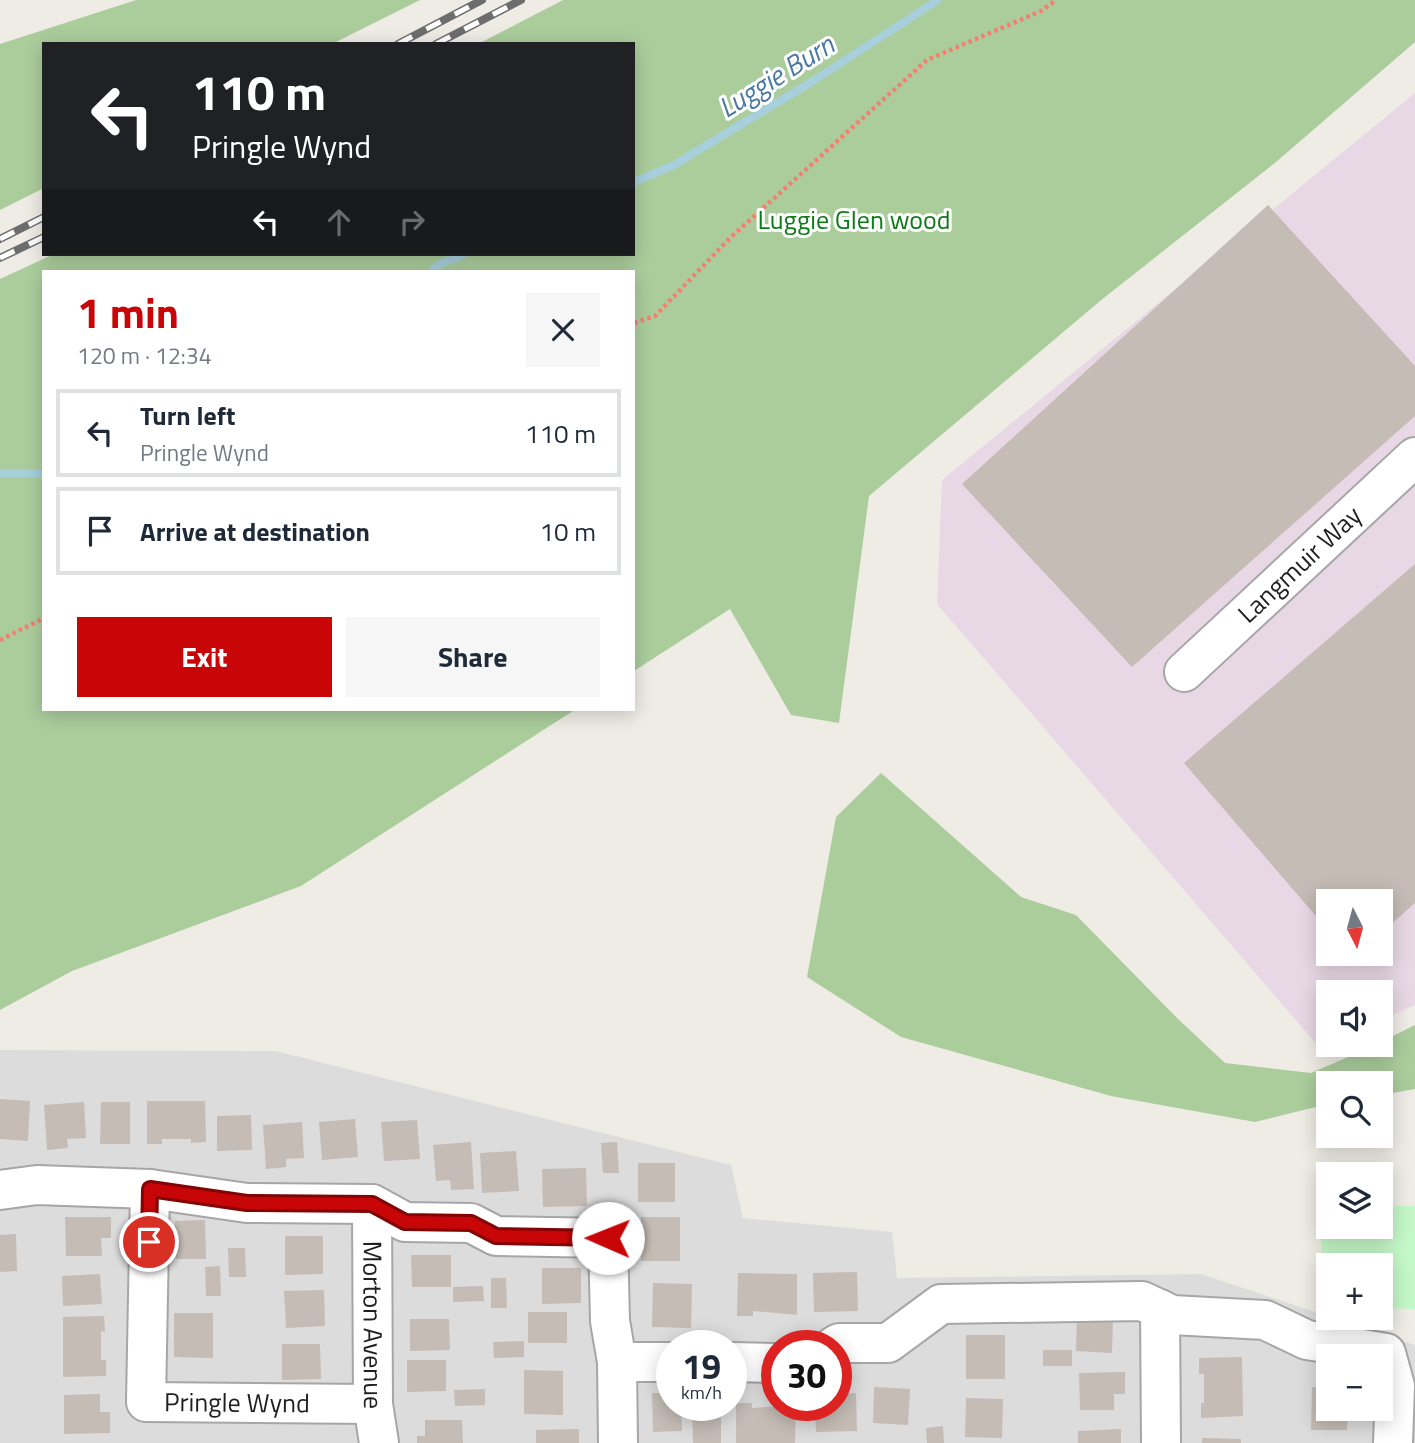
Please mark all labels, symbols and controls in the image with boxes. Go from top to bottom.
water label: Luggie Burn [709,22,843,128]
text: 110 m [192,54,326,129]
icon: left [77,70,168,161]
text: Pringle Wynd [192,122,371,170]
park label: Luggie Glen wood [757,200,951,239]
icon: left [247,203,285,241]
icon: ahead [320,203,358,241]
icon: right [393,203,431,241]
text: 1 min [77,280,179,344]
button: close [526,293,600,367]
text: 120 m · 12:34 [77,338,212,373]
text: Turn left [140,396,235,435]
icon: left [81,414,119,452]
text: 110 m [525,414,596,453]
text: Pringle Wynd [140,435,269,470]
street label: Langmuir Way [1229,496,1370,632]
icon: arrive [81,512,119,550]
text: Arrive at destination [140,512,370,551]
text: 10 m [539,512,596,551]
button: Exit [77,617,332,697]
button: Share [346,617,600,697]
north arrow [1316,889,1393,966]
map controls [1316,889,1393,1421]
button: sound [1316,980,1393,1057]
button: search [1316,1071,1393,1148]
button: layers [1316,1162,1393,1239]
position arrow [571,1201,645,1275]
pin [119,1212,179,1272]
icon: arrive [130,1223,168,1261]
street label: Morton Avenue [353,1241,393,1409]
button: + [1316,1253,1393,1330]
speed limit sign: 30 [761,1330,852,1421]
text: 19 [682,1339,721,1393]
button: − [1316,1344,1393,1421]
text: km/h [681,1379,722,1406]
street label: Pringle Wynd [164,1382,310,1422]

